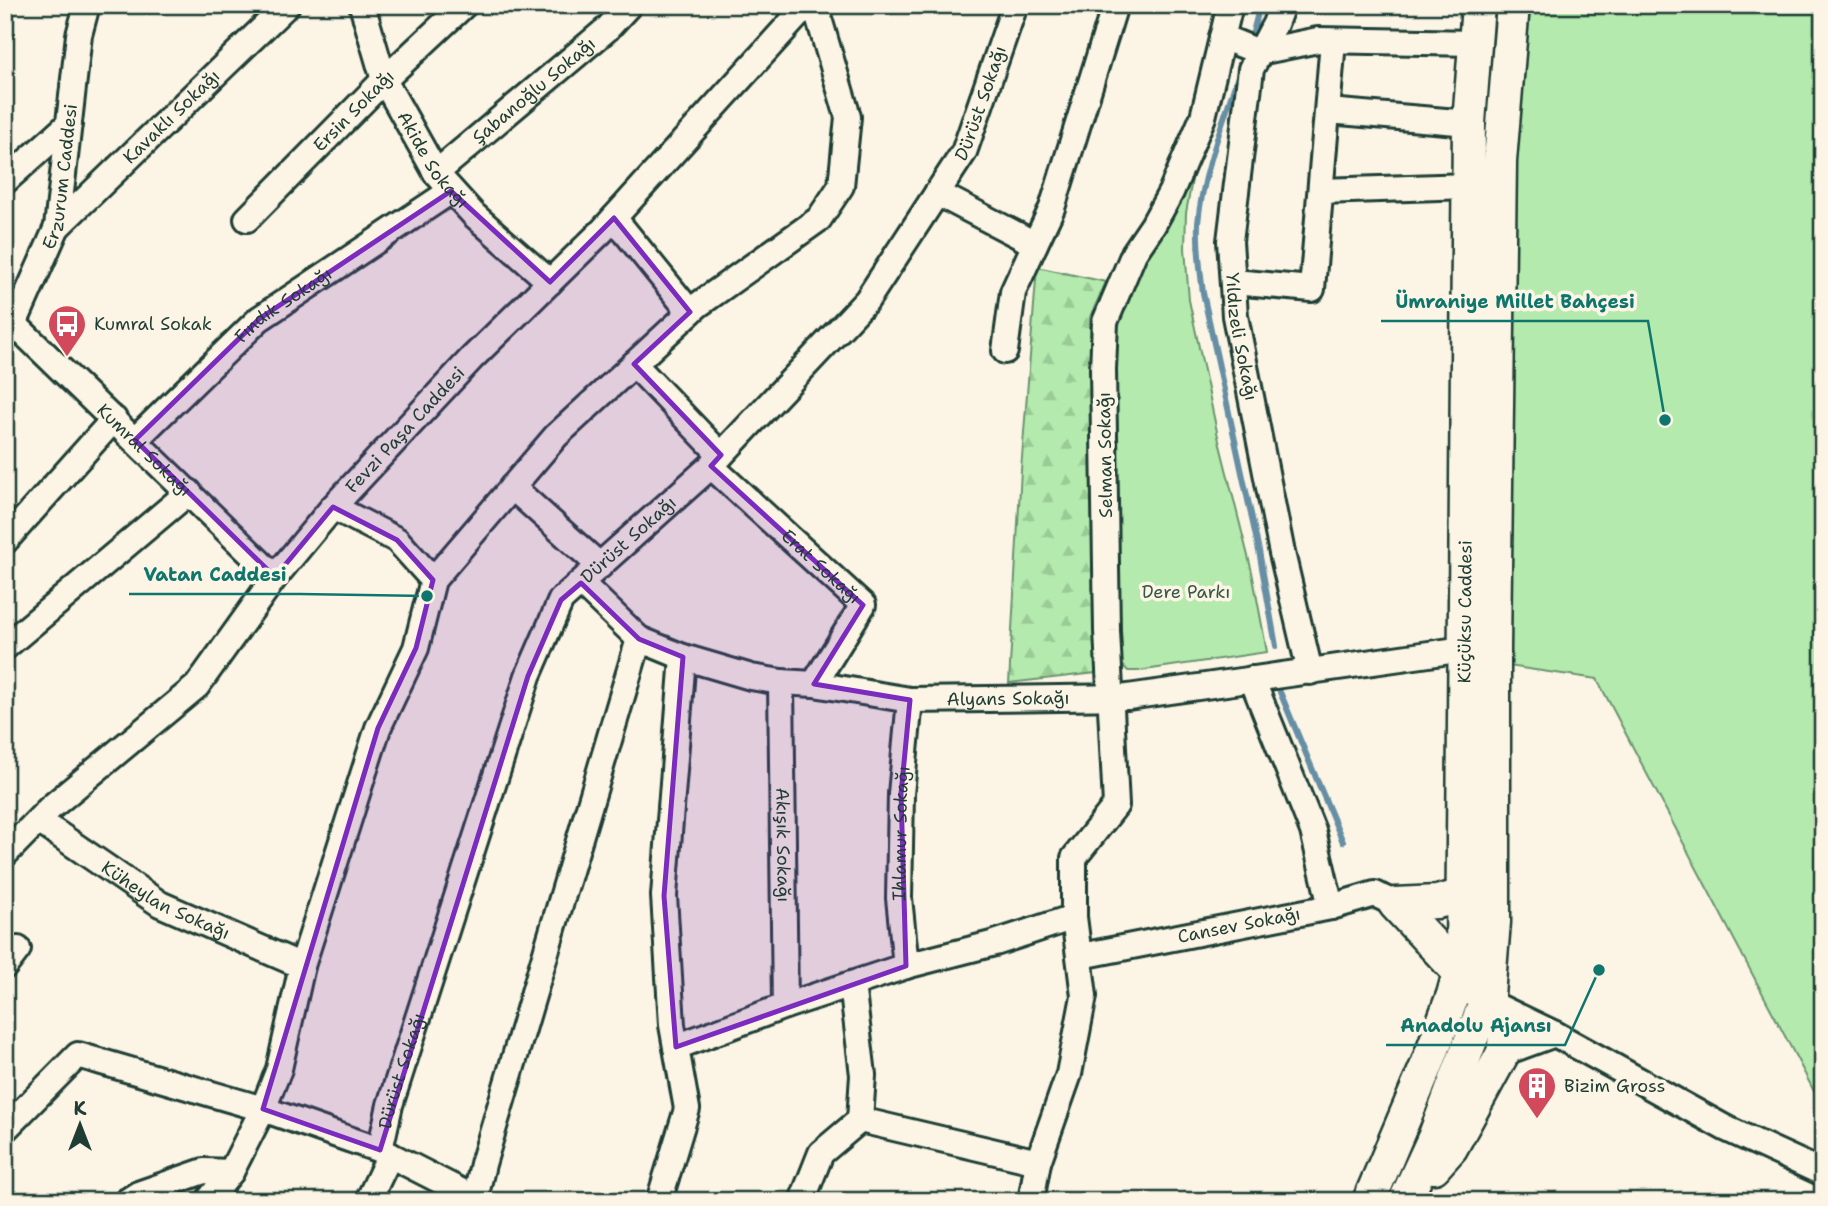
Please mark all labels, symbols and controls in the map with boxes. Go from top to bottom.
street label: Şabanoğlu Sokağı [467,32,601,149]
street label: Dürüst Sokağı [949,43,1012,166]
street label: Kavaklı Sokağı [118,64,225,169]
street label: Ersin Sokağı [308,64,399,157]
street label: Erzurum Caddesi [37,103,83,253]
street label: Akide Sokağı [392,107,474,213]
street label: Fındık Sokağı [229,262,337,348]
street label: Yıldızeli Sokağı [1220,272,1264,403]
callout: Ümraniye Millet Bahçesi [1381,281,1648,321]
text: Ümraniye Millet Bahçesi [1395,289,1635,314]
bus stop icon: Kumral Sokak [46,303,88,358]
place label: Kumral Sokak [94,312,212,336]
street label: Fevzi Paşa Caddesi [340,361,470,498]
street label: Selman Sokağı [1092,392,1118,518]
street label: Kumral Sokağı [92,398,197,502]
street label: Dürüst Sokağı [576,491,681,589]
street label: Erat Sokağı [776,524,866,609]
street label: Küçüksu Caddesi [1452,540,1478,683]
callout: Vatan Caddesi [129,554,300,594]
text: Vatan Caddesi [143,562,287,587]
park label: Dere Parkı [1142,580,1230,604]
street label: Alyans Sokağı [947,686,1070,711]
street label: Ihlamur Sokağı [887,765,916,901]
street label: Akışık Sokağı [770,787,796,903]
street label: Küheylan Sokağı [97,855,234,945]
street label: Cansev Sokağı [1175,901,1302,949]
callout: Anadolu Ajansı [1386,1005,1565,1045]
street label: Dürüst Sokağı [373,1010,431,1131]
text: Anadolu Ajansı [1400,1013,1552,1038]
building icon: Bizim Gross [1516,1065,1558,1120]
place label: Bizim Gross [1564,1074,1665,1098]
north arrow [46,1090,116,1160]
text: K [74,1096,87,1121]

